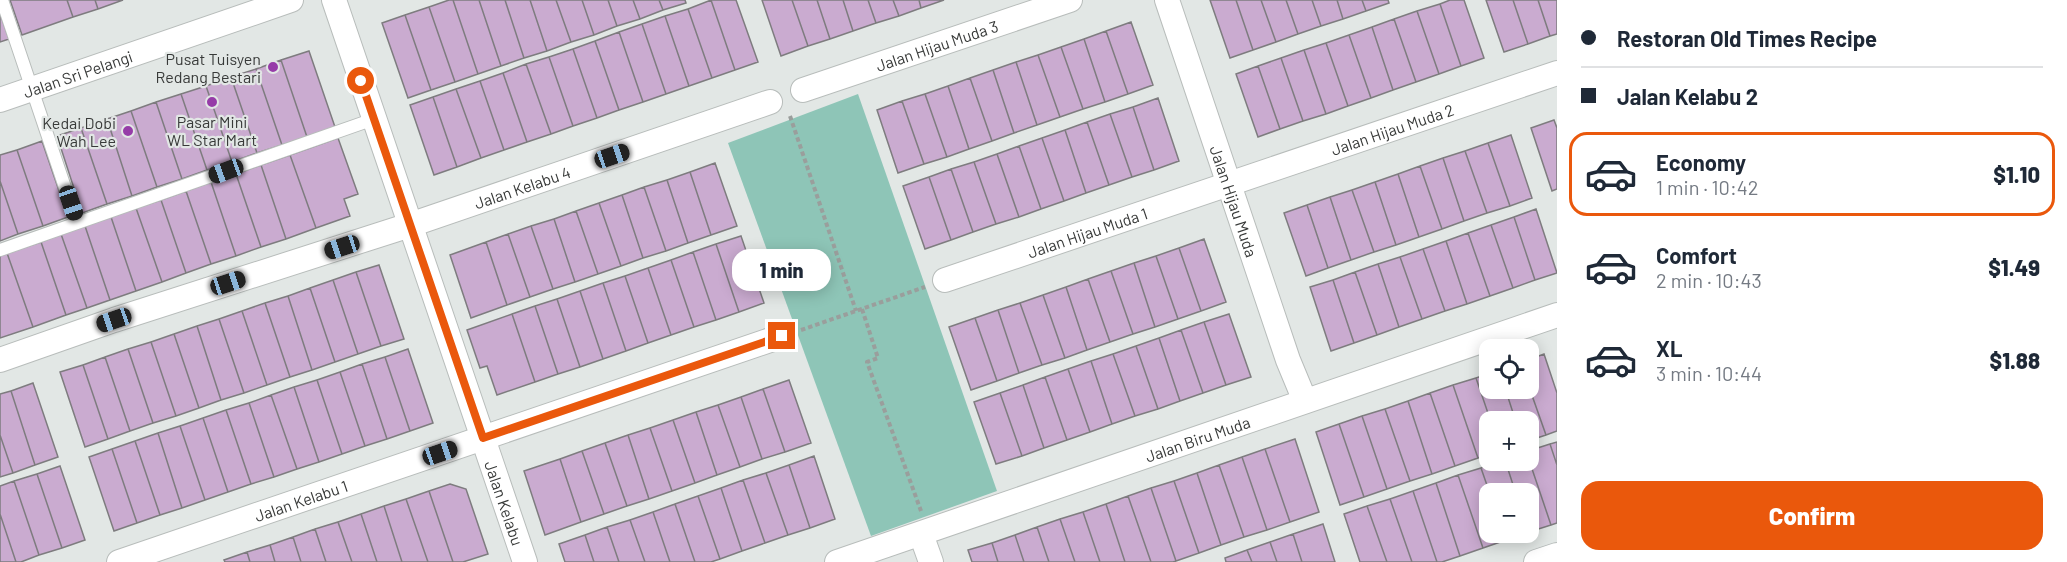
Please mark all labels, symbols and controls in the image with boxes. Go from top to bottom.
street label: Jalan Hijau Muda 3 [873,16,1000,74]
text: Restoran Old Times Recipe [1617,25,1877,51]
street label: Jalan Sri Pelangi [20,46,135,101]
place label: Pusat Tuisyen Redang Bestari [155,49,261,86]
marker: Pusat Tuisyen Redang Bestari [266,60,280,74]
route start [347,67,374,94]
text: Jalan Kelabu 2 [1617,83,1758,109]
marker: Pasar Mini WL Star Mart [205,95,219,109]
street label: Jalan Hijau Muda 2 [1328,99,1456,158]
place label: Pasar Mini WL Star Mart [167,112,257,149]
place label: Kedai Dobi Wah Lee [42,113,116,150]
marker: Kedai Dobi Wah Lee [121,124,135,138]
car [592,142,632,170]
street label: Jalan Hijau Muda [1207,143,1262,259]
icon: car [1584,147,1638,201]
text: Economy [1656,149,1746,175]
car [206,156,246,186]
text: $1.10 [1993,161,2040,187]
street label: Jalan Kelabu 4 [471,162,573,212]
text: 1 min · 10:42 [1656,175,1758,199]
car [57,183,85,223]
street label: Jalan Hijau Muda 1 [1025,203,1150,261]
car [322,233,362,261]
icon: car [1584,240,1638,294]
text: Comfort [1656,242,1737,268]
callout: 1 min [732,249,832,291]
text: $1.49 [1988,254,2040,280]
text: 1 min [760,258,803,282]
text: 2 min · 10:43 [1656,268,1762,292]
car [208,269,248,297]
car [94,306,134,334]
route end [768,322,795,349]
icon: car [1584,333,1638,387]
text: XL [1656,335,1682,361]
map controls [1479,339,1539,543]
button: locate [1479,339,1539,399]
text: $1.88 [1989,347,2040,373]
text: 3 min · 10:44 [1656,361,1762,385]
button: + [1479,411,1539,471]
street label: Jalan Biru Muda [1142,412,1252,465]
car [420,439,460,467]
street label: Jalan Kelabu [482,458,528,548]
street label: Jalan Kelabu 1 [252,475,350,525]
button: Confirm [1581,481,2043,550]
button: − [1479,483,1539,543]

